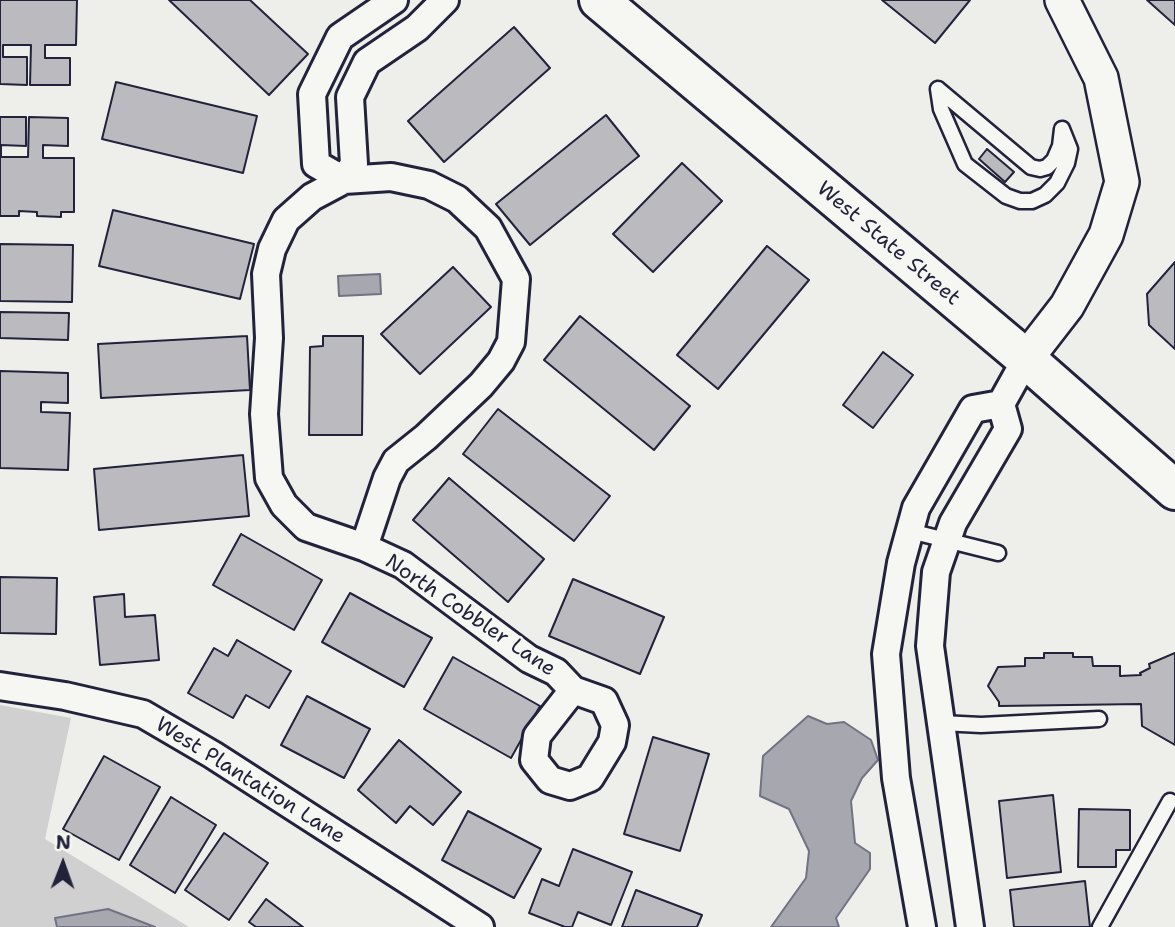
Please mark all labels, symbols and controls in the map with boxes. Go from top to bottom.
street label: West State Street [811,177,965,311]
street label: North Cobbler Lane [380,550,560,682]
street label: West Plantation Lane [150,712,350,850]
north arrow [28,829,98,899]
text: N [56,830,71,855]

